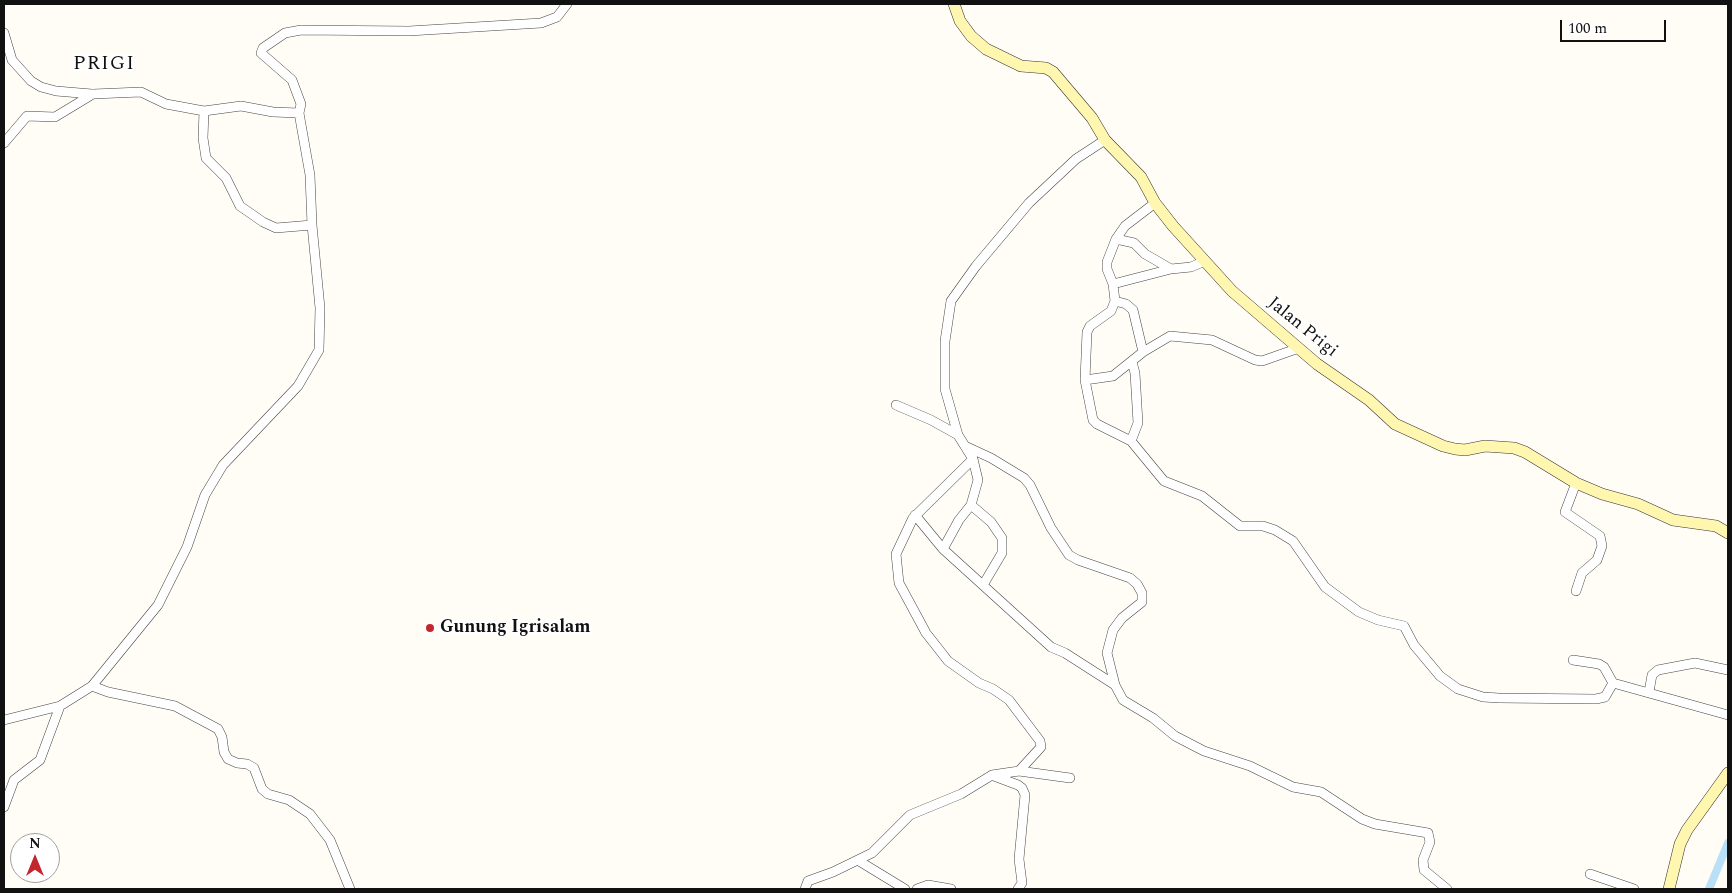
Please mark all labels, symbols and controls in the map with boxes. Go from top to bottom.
scale bar [1562,10,1668,42]
text: 100 m [1568,17,1607,40]
district label: PRIGI [72,53,136,77]
street label: Jalan Prigi [1263,293,1341,363]
place label: Gunung Igrisalam [440,617,590,639]
marker: Gunung Igrisalam [424,622,436,634]
north arrow [10,833,60,883]
text: N [29,833,41,854]

